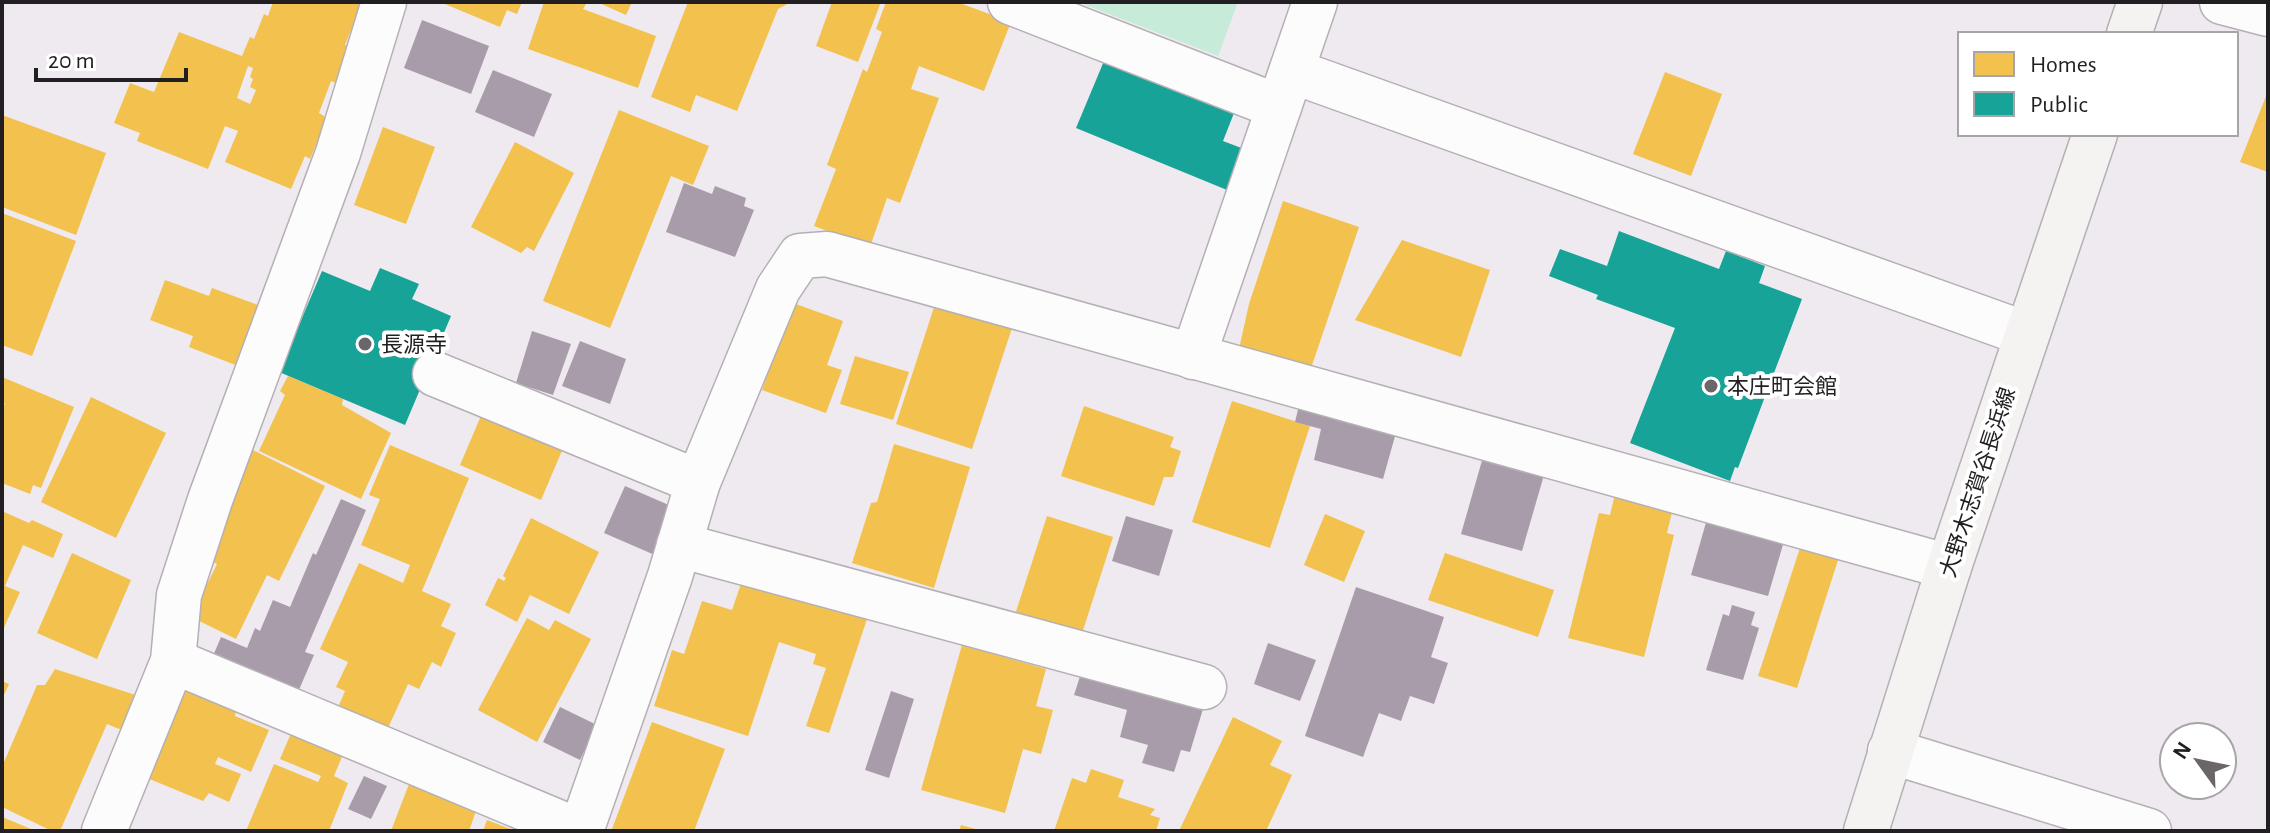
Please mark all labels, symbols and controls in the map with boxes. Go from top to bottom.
scale bar [36,32,186,82]
legend [1958,32,2238,136]
text: 20 m [48,49,95,73]
text: Homes [2030,53,2097,77]
text: Public [2030,93,2088,117]
place label: 長源寺 [381,333,447,356]
marker: 長源寺 [356,335,374,353]
place label: 本庄町会館 [1727,375,1837,398]
marker: 本庄町会館 [1702,377,1720,395]
street label: 大野木志賀谷長浜線 [1936,384,2019,580]
north arrow [2158,721,2238,801]
text: N [2169,738,2195,763]

